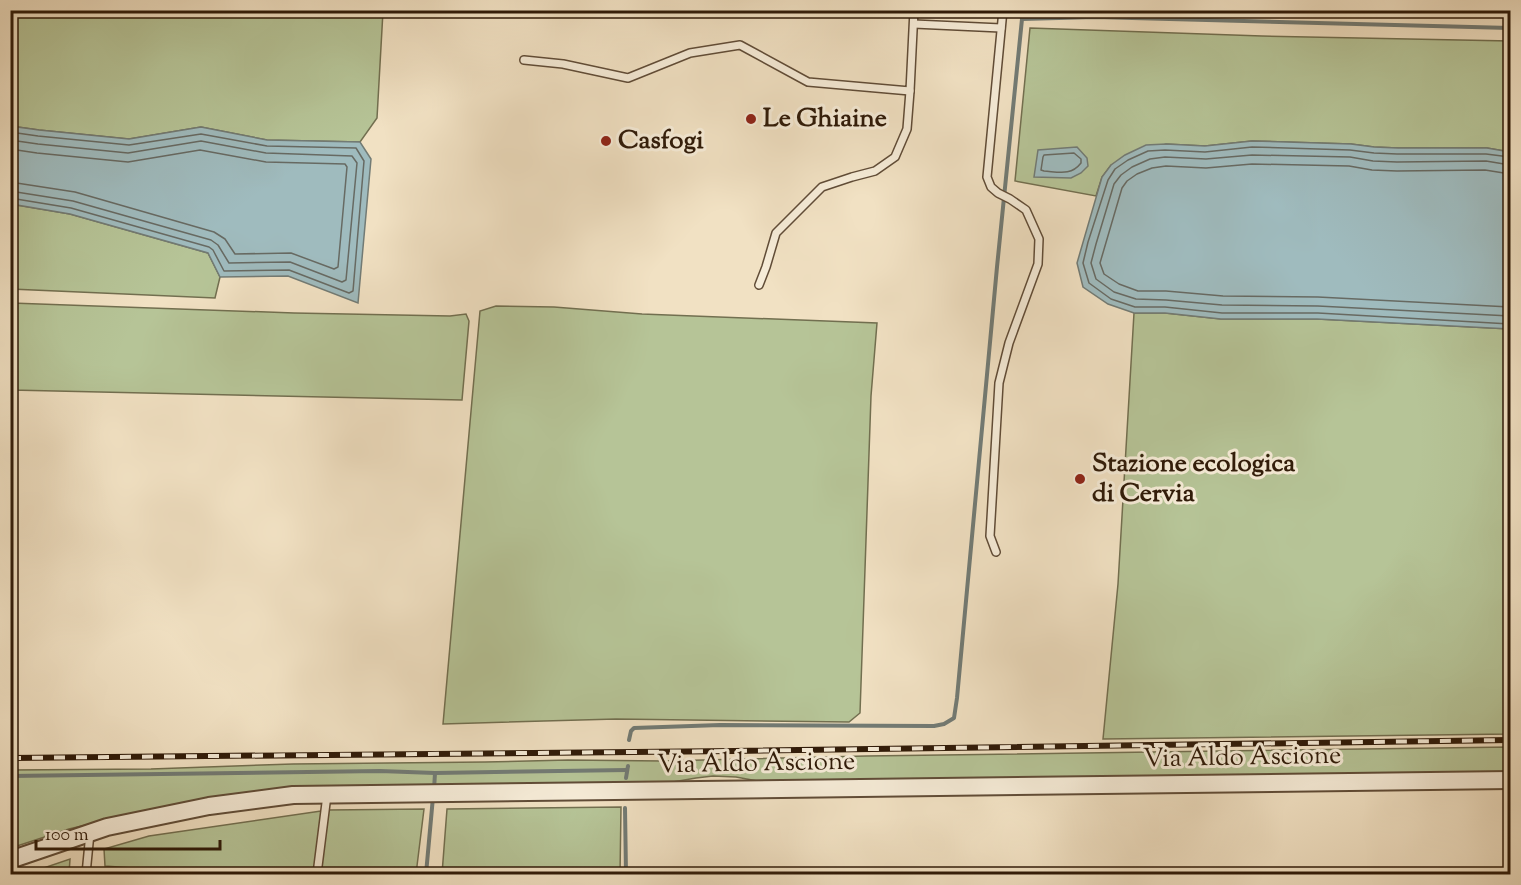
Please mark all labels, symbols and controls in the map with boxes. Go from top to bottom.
place label: Le Ghiaine [763,101,887,138]
marker: Le Ghiaine [744,112,758,126]
place label: Casfogi [618,123,704,160]
marker: Casfogi [599,134,613,148]
place label: Stazione ecologica di Cervia [1092,446,1295,513]
marker: Stazione ecologica di Cervia [1073,472,1087,486]
street label: Via Aldo Ascione [1142,738,1342,778]
street label: Via Aldo Ascione [656,744,856,784]
scale bar [36,813,220,851]
text: 100 m [45,823,89,849]

